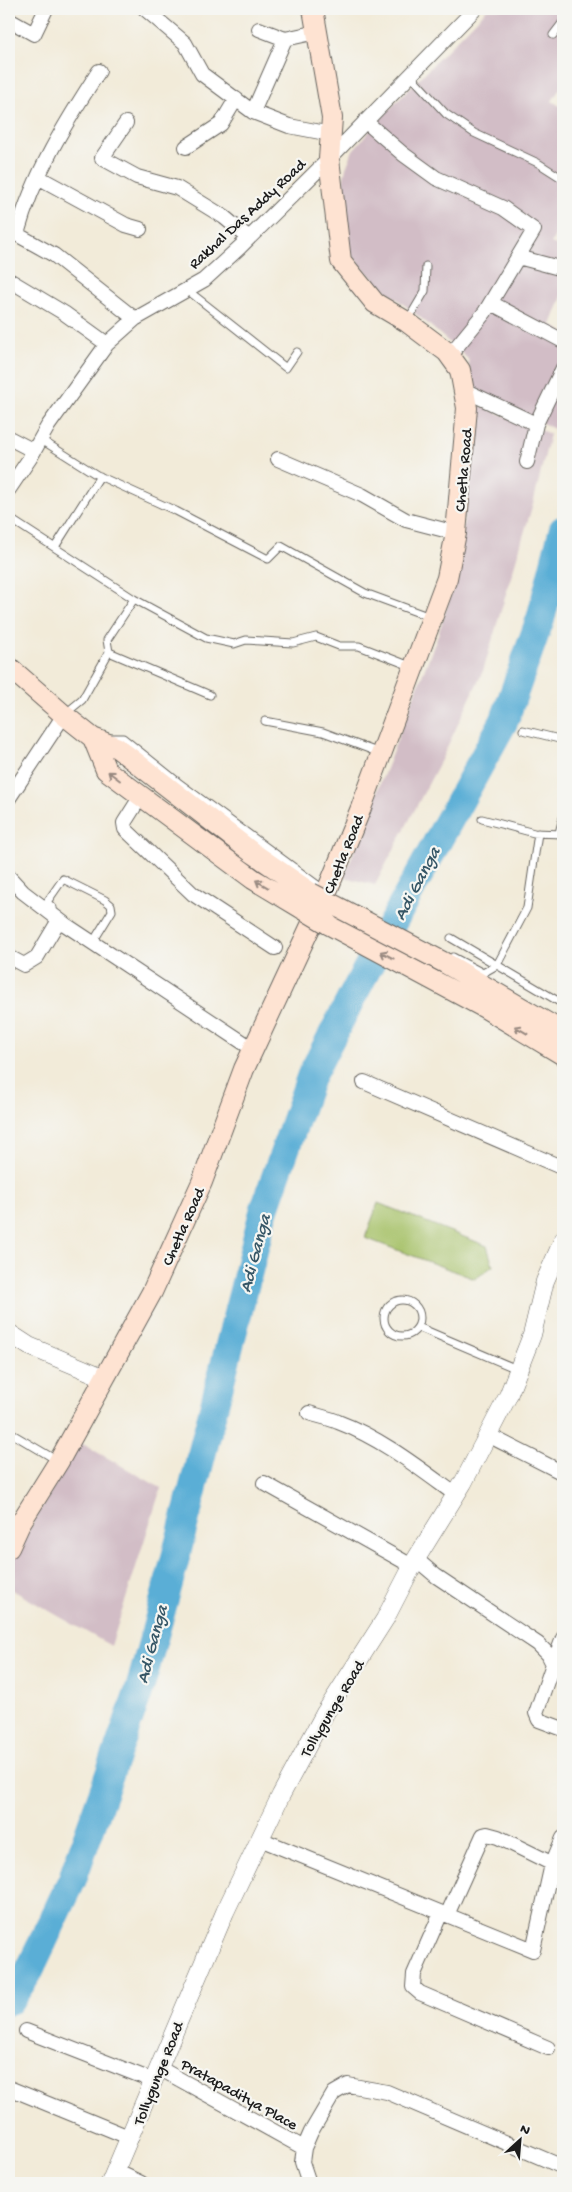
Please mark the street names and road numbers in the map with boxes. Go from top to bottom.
street label: Rakhal Das Addy Road [186,155,312,275]
street label: Chetla Road [452,426,479,513]
street label: Chetla Road [321,812,370,897]
street label: Chetla Road [160,1184,211,1269]
street label: Tollygunge Road [297,1657,371,1763]
street label: Tollygunge Road [131,2018,190,2130]
street label: Pratapaditya Place [176,2056,301,2136]

